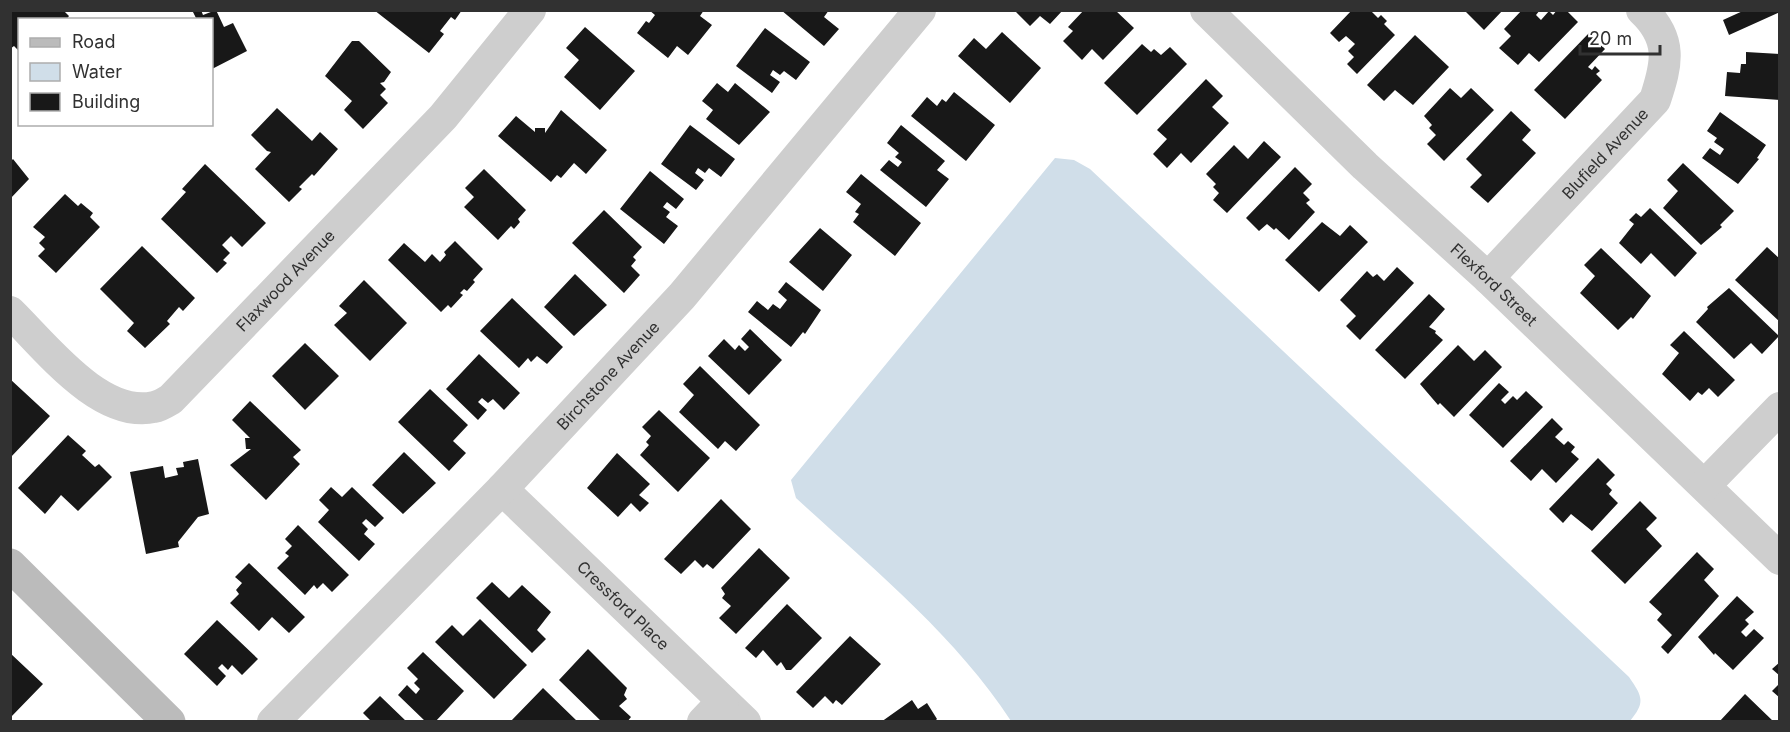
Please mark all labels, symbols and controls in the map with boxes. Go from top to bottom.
legend [18,18,213,126]
scale bar [1580,18,1660,56]
text: 20 m [1589,28,1632,49]
text: Road [72,31,115,52]
text: Water [72,61,122,82]
text: Building [72,91,140,112]
street label: Blufield Avenue [1558,104,1652,203]
street label: Flaxwood Avenue [232,225,339,335]
street label: Flexford Street [1447,239,1542,330]
street label: Birchstone Avenue [552,317,663,434]
street label: Cressford Place [573,556,674,654]

